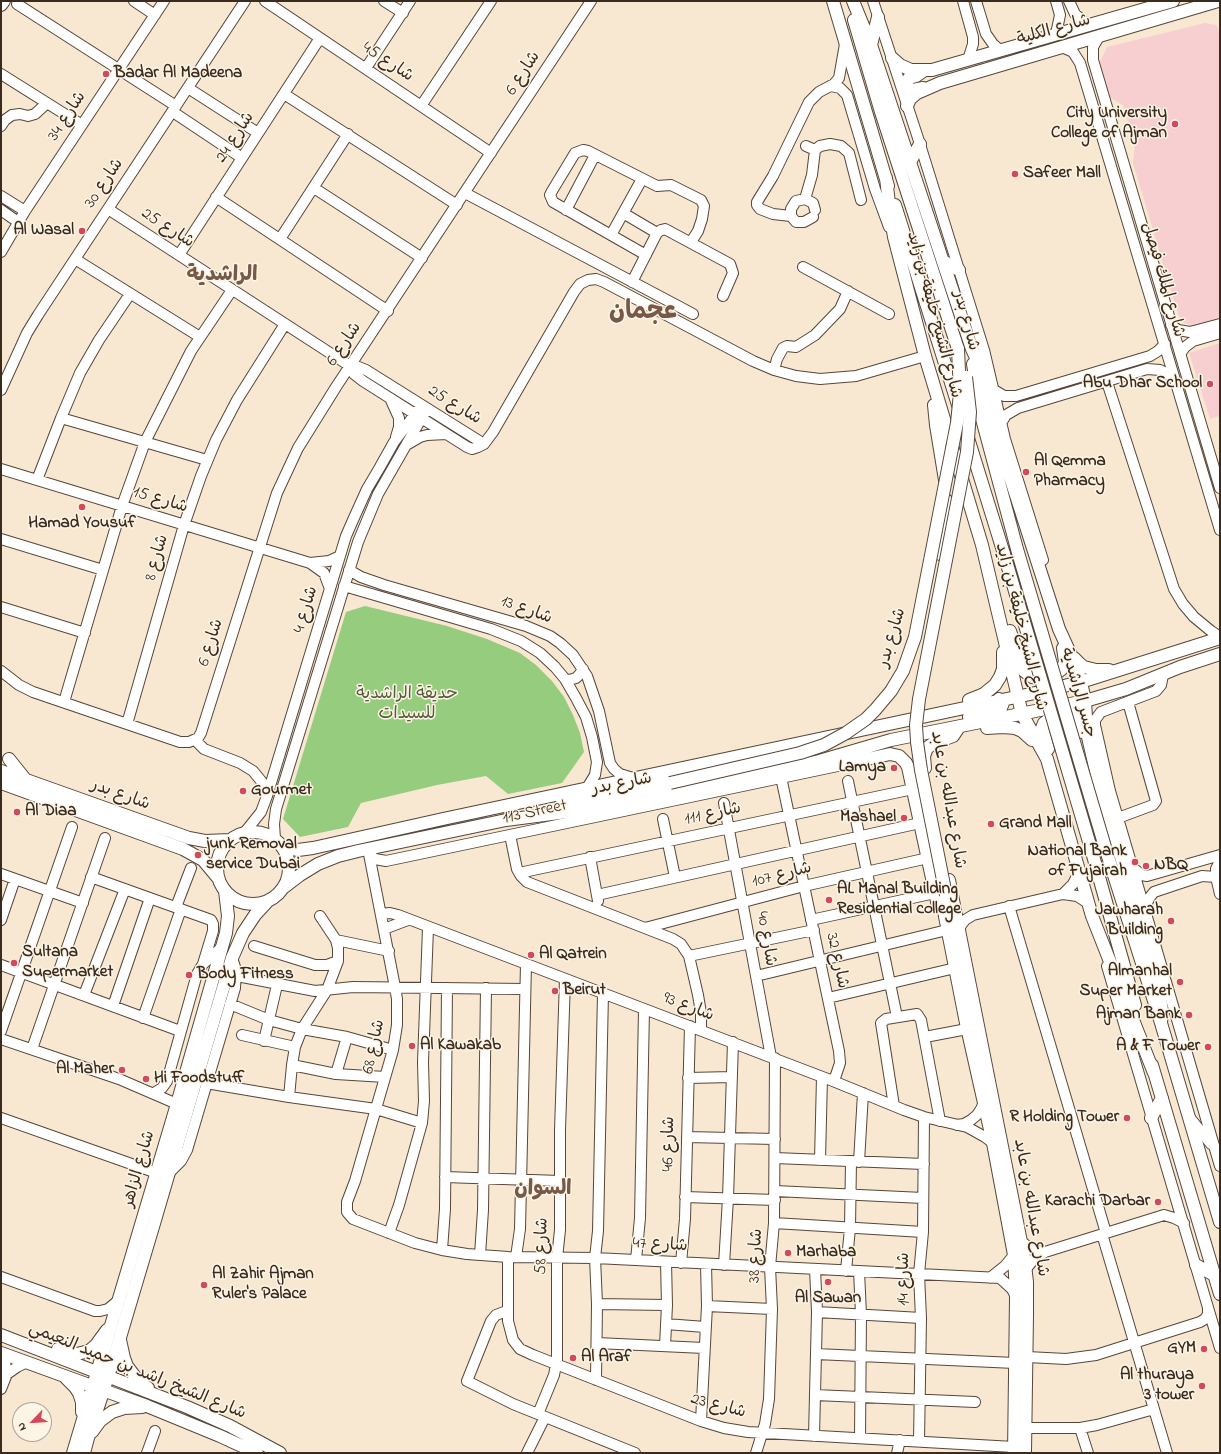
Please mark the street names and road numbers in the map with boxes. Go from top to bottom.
street label: شارع الكلية [1015,11,1093,51]
street label: شارع 45 [357,38,417,88]
street label: شارع 6 [502,48,546,100]
street label: شارع 34 [44,88,92,146]
street label: شارع 24 [212,109,260,167]
street label: شارع 30 [81,155,129,213]
street label: شارع 25 [137,204,197,254]
street label: شارع الملك فيصل [1136,220,1188,340]
street label: شارع الشيخ خليفة بن زايد [901,229,965,401]
street label: شارع بدر [947,289,983,353]
street label: شارع 6 [323,319,367,371]
street label: شارع 25 [423,382,485,430]
street label: شارع 15 [130,483,190,519]
street label: شارع 8 [142,532,174,584]
street label: شارع الشيخ خليفة بن زايد [989,541,1051,713]
street label: شارع 4 [290,584,324,636]
street label: شارع 13 [497,592,555,630]
street label: شارع بدر [874,606,912,670]
street label: شارع 6 [195,617,229,669]
street label: جسر الراشدية [1054,646,1100,740]
street label: شارع عبدالله بن عابد [925,730,969,870]
street label: شارع بدر [590,769,654,801]
street label: شارع بدر [88,776,152,816]
street label: 113 Street [501,796,569,830]
street label: شارع 111 [683,799,743,831]
street label: شارع 107 [750,859,814,893]
street label: شارع 40 [750,910,780,968]
street label: شارع 32 [820,931,852,991]
street label: شارع 93 [660,989,716,1027]
street label: شارع 68 [359,1018,391,1076]
street label: شارع 46 [659,1116,681,1172]
street label: شارع الزاهر [119,1129,161,1209]
street label: شارع عبدالله بن عابد [1008,1138,1052,1278]
street label: شارع 58 [532,1217,554,1275]
street label: شارع 38 [745,1228,769,1284]
street label: شارع 47 [632,1234,688,1258]
street label: شارع 14 [895,1252,915,1306]
street label: شارع الشيخ راشد بن حميد النعيمي [25,1319,249,1425]
street label: شارع 23 [688,1390,748,1424]

